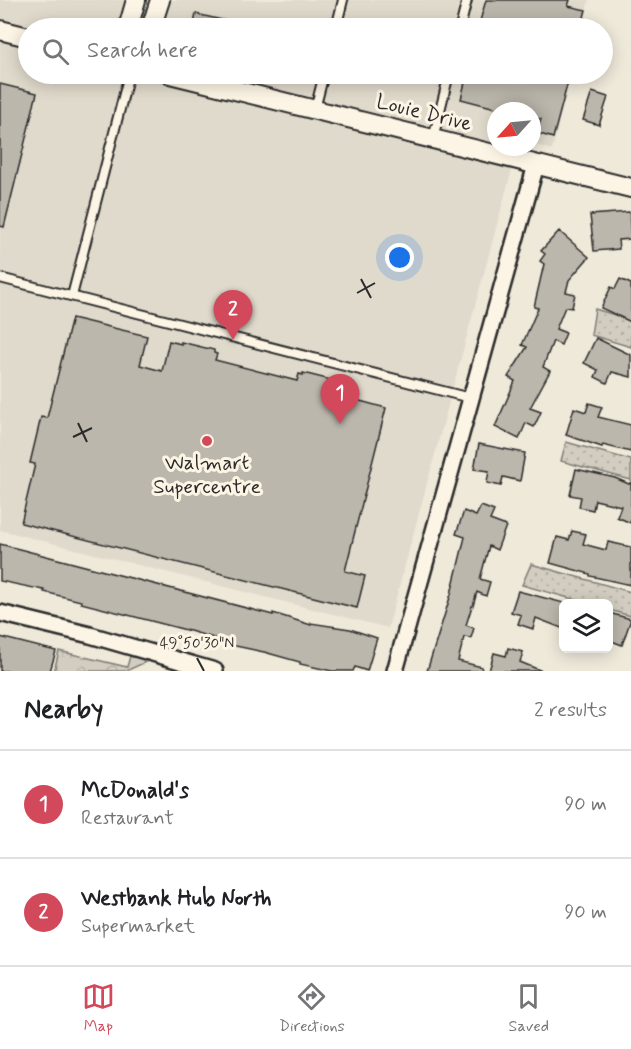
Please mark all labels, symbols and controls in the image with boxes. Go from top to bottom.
search box [18,18,613,84]
icon: search [39,35,72,68]
text: Search here [87,37,198,65]
street label: Louie Drive [373,88,475,138]
north arrow [487,102,541,156]
your location [385,243,414,272]
pin: 2 [214,290,252,340]
pin: 1 [320,374,360,424]
marker: Walmart Supercentre [200,434,214,448]
place label: Walmart Supercentre [153,449,261,501]
map controls [559,599,613,653]
button: layers [559,599,613,653]
text: 49°50'30"N [160,634,234,654]
text: Nearby [24,693,103,727]
text: 2 results [534,697,607,724]
text: McDonald's [81,777,189,805]
text: 1 [39,791,48,818]
text: 90 m [564,791,607,818]
text: Restaurant [81,805,174,832]
text: Westbank Hub North [81,885,271,913]
text: 2 [39,899,48,926]
text: 90 m [564,899,607,926]
text: Supermarket [81,913,195,940]
tab: Map [82,980,115,1037]
tab: Directions [279,980,345,1037]
tab: Saved [509,980,549,1037]

